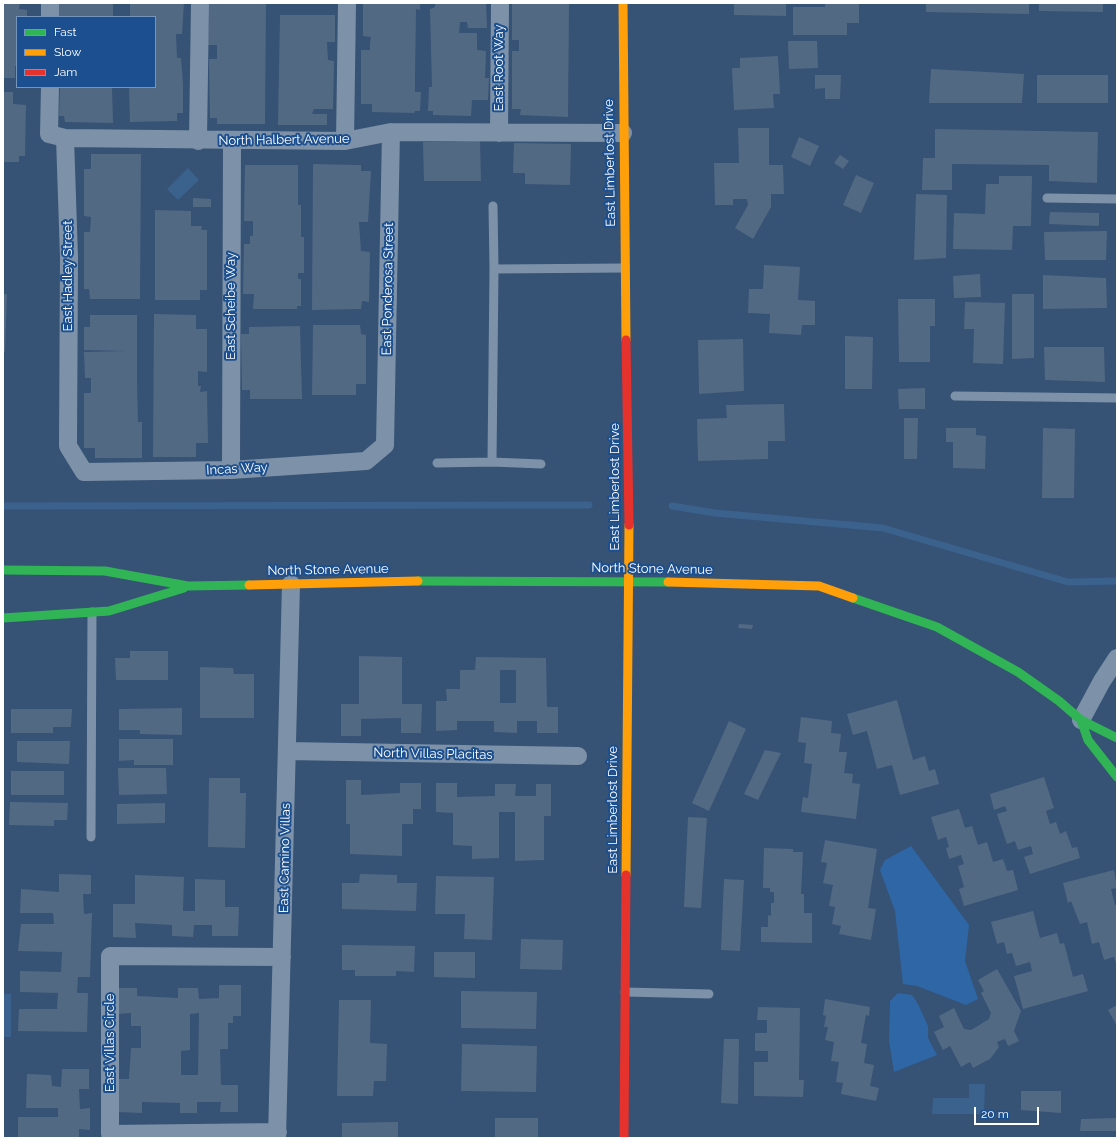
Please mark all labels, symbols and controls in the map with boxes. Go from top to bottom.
legend [16,16,156,88]
street label: East Root Way [491,24,507,112]
text: Fast [54,25,77,39]
text: Slow [54,45,81,59]
text: Jam [54,65,77,79]
street label: East Limberlost Drive [601,99,619,227]
street label: North Halbert Avenue [218,131,350,149]
street label: East Hadley Street [60,221,76,331]
street label: East Ponderosa Street [379,223,397,355]
street label: East Scheibe Way [223,252,239,360]
street label: East Limberlost Drive [607,423,623,551]
street label: Incas Way [206,460,268,478]
street label: North Stone Avenue [591,560,713,578]
street label: North Stone Avenue [267,561,389,579]
street label: North Villas Placitas [373,745,493,763]
street label: East Limberlost Drive [605,746,621,874]
street label: East Camino Villas [276,803,294,913]
street label: East Villas Circle [102,994,118,1092]
scale bar [976,1099,1041,1125]
text: 20 m [981,1107,1009,1121]

